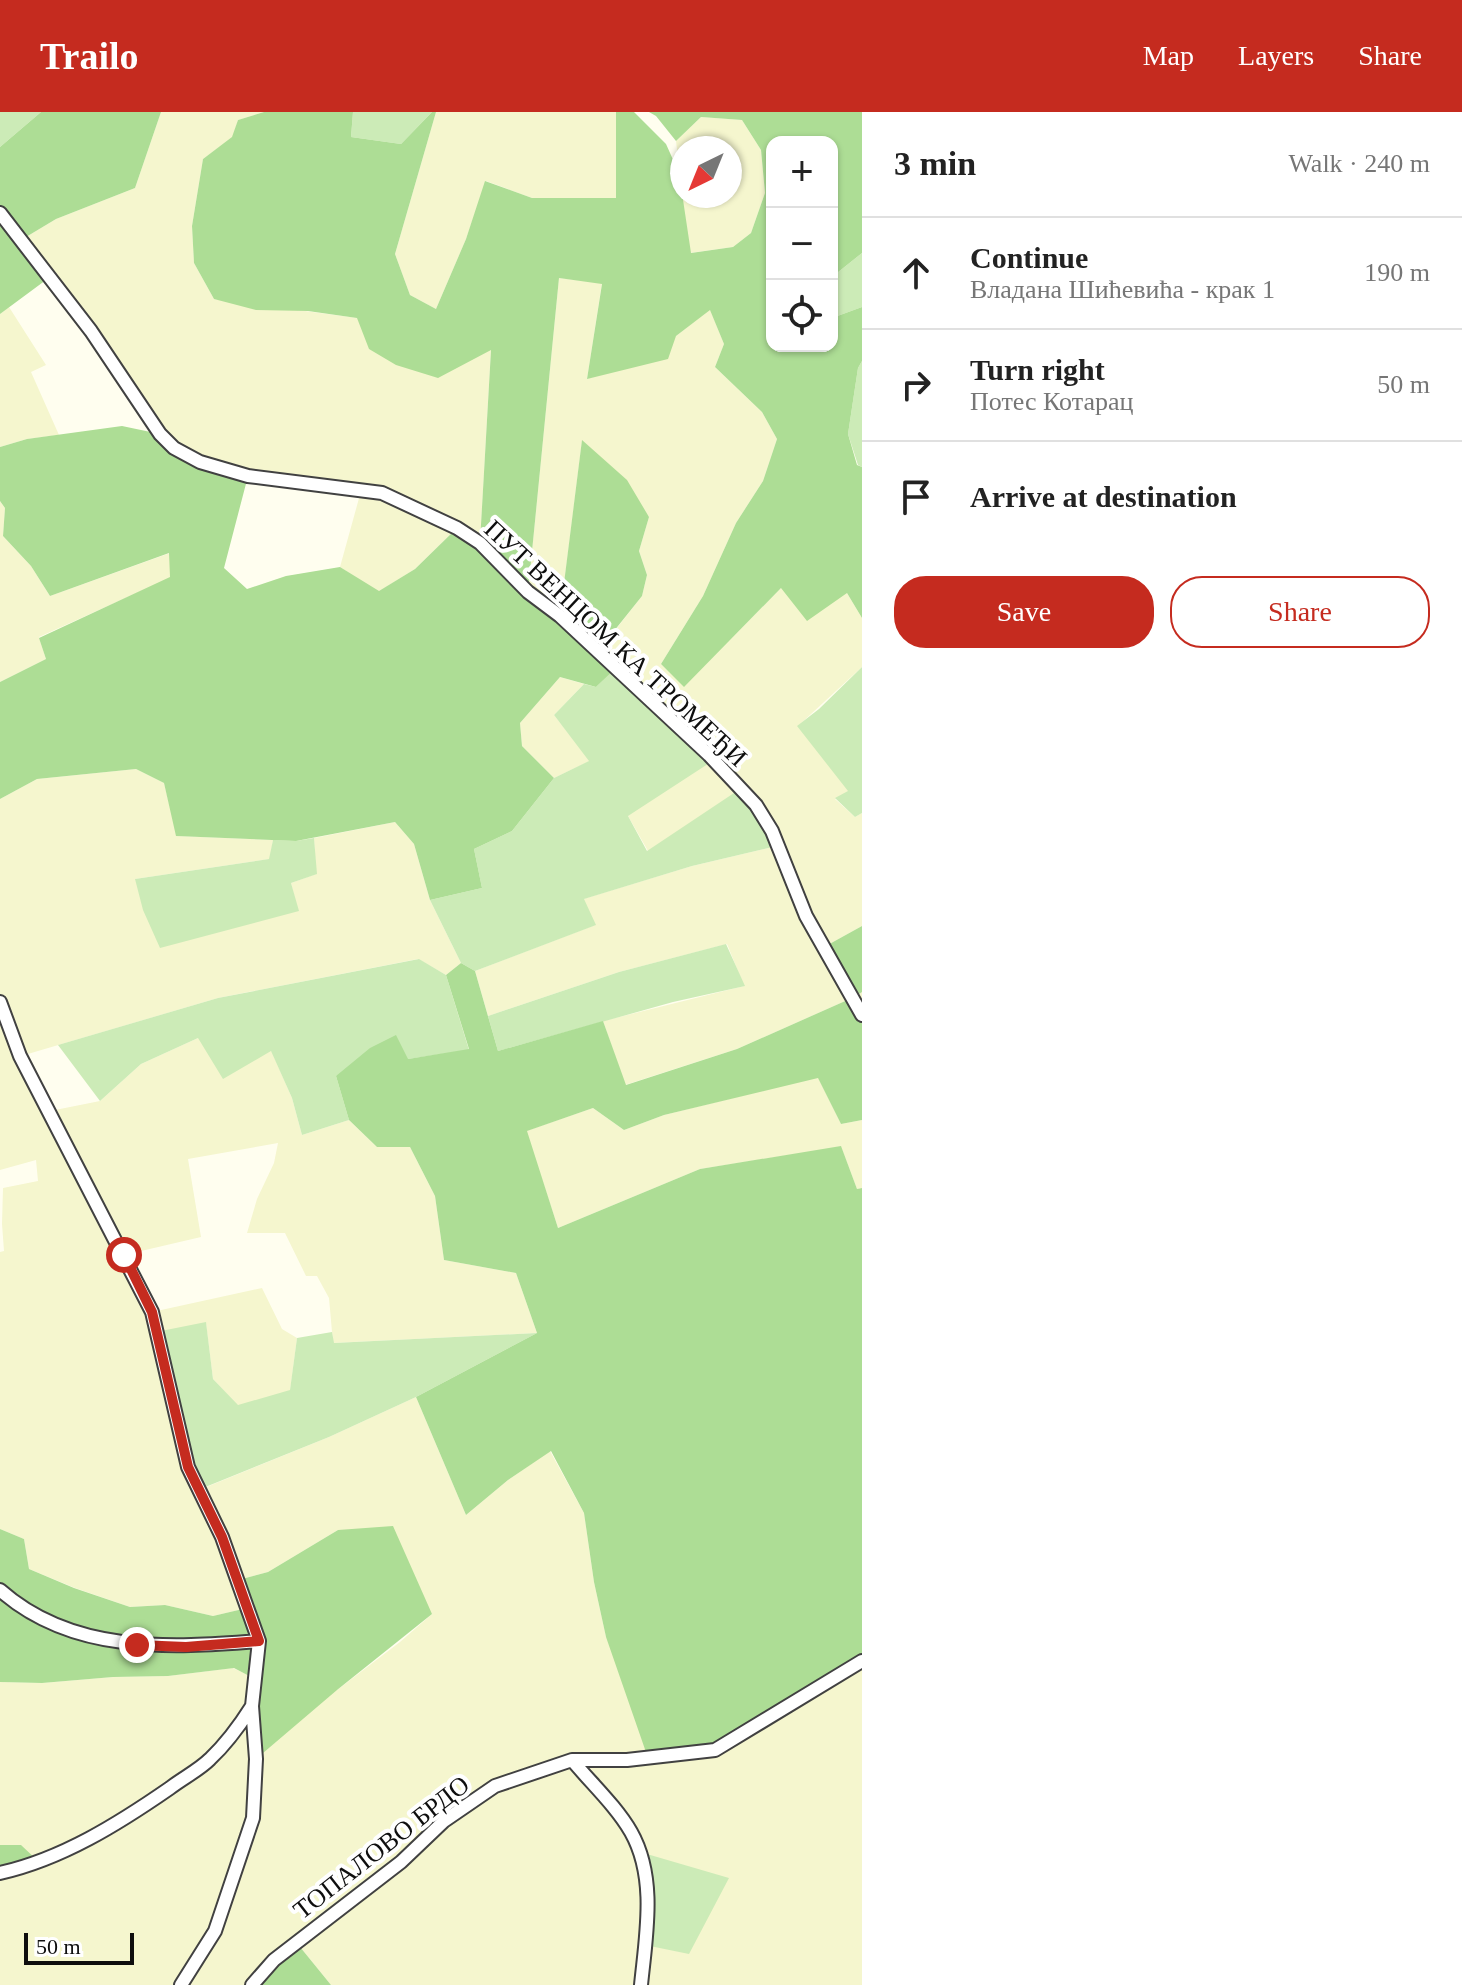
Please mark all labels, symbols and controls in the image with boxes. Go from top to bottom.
text: Trailo [40,35,139,77]
text: Map [1143,40,1194,71]
text: Layers [1238,40,1314,71]
text: Share [1358,40,1422,71]
north arrow [670,136,742,208]
map controls [766,136,838,352]
button: + [766,136,838,208]
text: 3 min [894,145,976,182]
text: Walk · 240 m [1288,149,1430,178]
button: − [766,208,838,280]
text: Continue [970,241,1088,274]
icon: ahead [894,251,938,295]
text: 190 m [1364,258,1430,287]
text: Владана Шићевића - крак 1 [970,275,1275,304]
button: locate [766,280,838,352]
text: Turn right [970,353,1105,386]
icon: right [894,363,938,407]
text: 50 m [1377,370,1430,399]
text: Потес Котарац [970,387,1133,416]
icon: arrive [894,475,938,519]
text: Arrive at destination [970,480,1237,513]
street label: ПУТ ВЕНЦОМ КА ТРОМЕЂИ [479,514,753,773]
button: Save [894,576,1154,648]
button: Share [1170,576,1430,648]
route start [106,1237,142,1273]
route end [119,1627,155,1663]
street label: ТОПАЛОВО БРДО [288,1770,475,1925]
scale bar [24,1929,134,1965]
text: 50 m [36,1934,81,1959]

